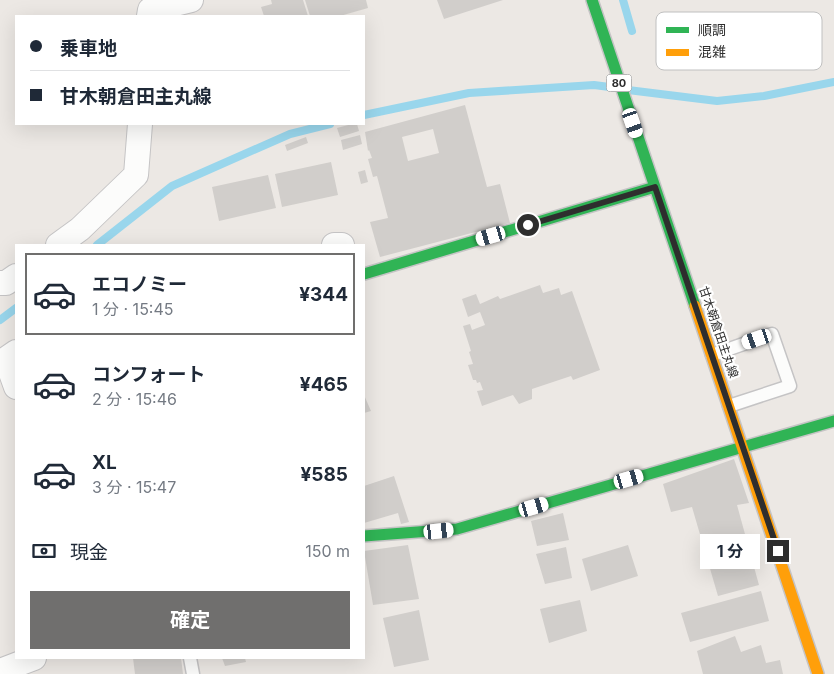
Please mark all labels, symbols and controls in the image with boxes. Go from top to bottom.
legend [656,12,822,70]
text: 順調 [698,21,726,38]
text: 乗車地 [60,37,117,60]
text: 混雑 [698,43,726,60]
road number: 80 [606,75,632,92]
text: 甘木朝倉田主丸線 [60,85,212,108]
car [621,106,644,140]
route start [517,214,539,236]
car [474,225,507,247]
icon: car [32,272,77,317]
text: エコノミー [92,273,187,296]
text: ¥344 [299,283,348,306]
street label: 甘木朝倉田主丸線 [696,284,742,380]
text: 1 分 · 15:45 [92,299,174,319]
car [740,327,773,351]
icon: car [32,362,77,407]
text: コンフォート [92,363,205,386]
text: ¥465 [300,373,348,396]
text: 2 分 · 15:46 [92,389,177,409]
text: XL [92,451,117,474]
icon: car [32,452,77,497]
text: ¥585 [301,463,348,486]
car [612,468,645,490]
text: 3 分 · 15:47 [92,477,176,497]
car [517,496,550,518]
car [423,522,454,540]
callout: 1 分 [700,534,760,568]
icon: cash [30,537,58,565]
route end [767,540,789,562]
text: 現金 [70,541,108,564]
text: 150 m [305,541,350,561]
text: 1 分 [717,541,743,561]
button: 確定 [30,591,350,649]

